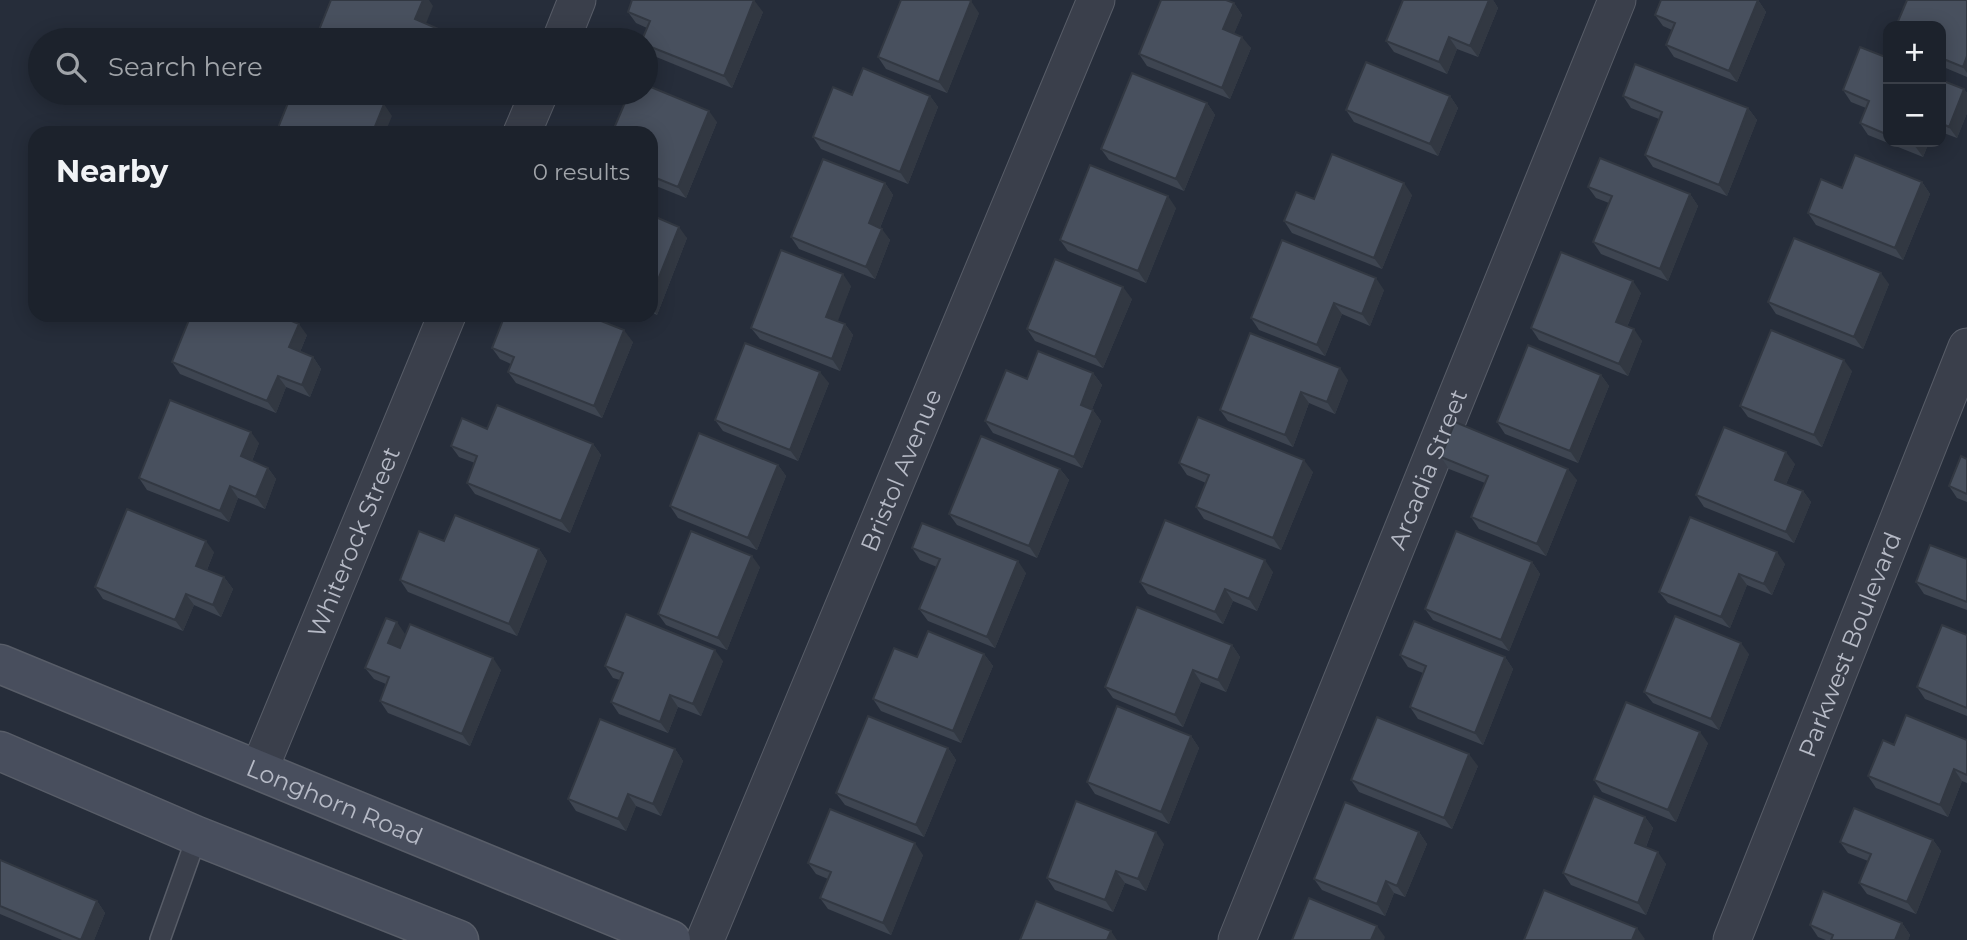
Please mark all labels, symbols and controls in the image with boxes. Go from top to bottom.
map controls [1883,21,1946,147]
button: + [1883,21,1946,84]
search box [28,28,658,105]
icon: search [52,48,90,86]
text: Search here [108,51,263,83]
button: − [1883,84,1946,147]
text: Nearby [56,153,168,190]
text: 0 results [533,158,630,186]
street label: Bristol Avenue [854,384,947,556]
street label: Arcadia Street [1382,385,1473,553]
street label: Whiterock Street [301,442,406,641]
street label: Parkwest Boulevard [1792,528,1907,761]
street label: Longhorn Road [242,753,427,851]

